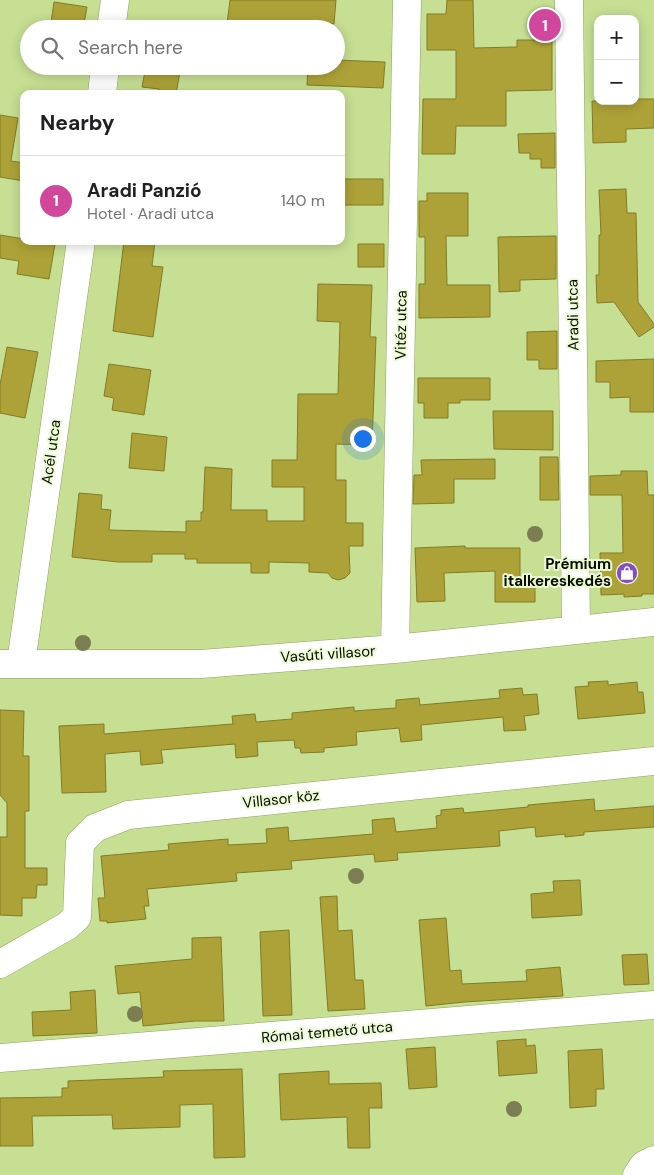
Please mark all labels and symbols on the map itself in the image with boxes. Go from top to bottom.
pin: 1 [529,6,561,44]
street label: Aradi utca [562,279,584,351]
street label: Vitéz utca [390,290,412,360]
street label: Acél utca [37,418,65,486]
your location [350,426,376,452]
place label: Prémium italkereskedés [504,554,611,591]
shop icon: Prémium italkereskedés [615,561,639,585]
street label: Vasúti villasor [280,641,377,667]
street label: Villasor köz [242,785,321,813]
street label: Római temető utca [260,1016,394,1048]

